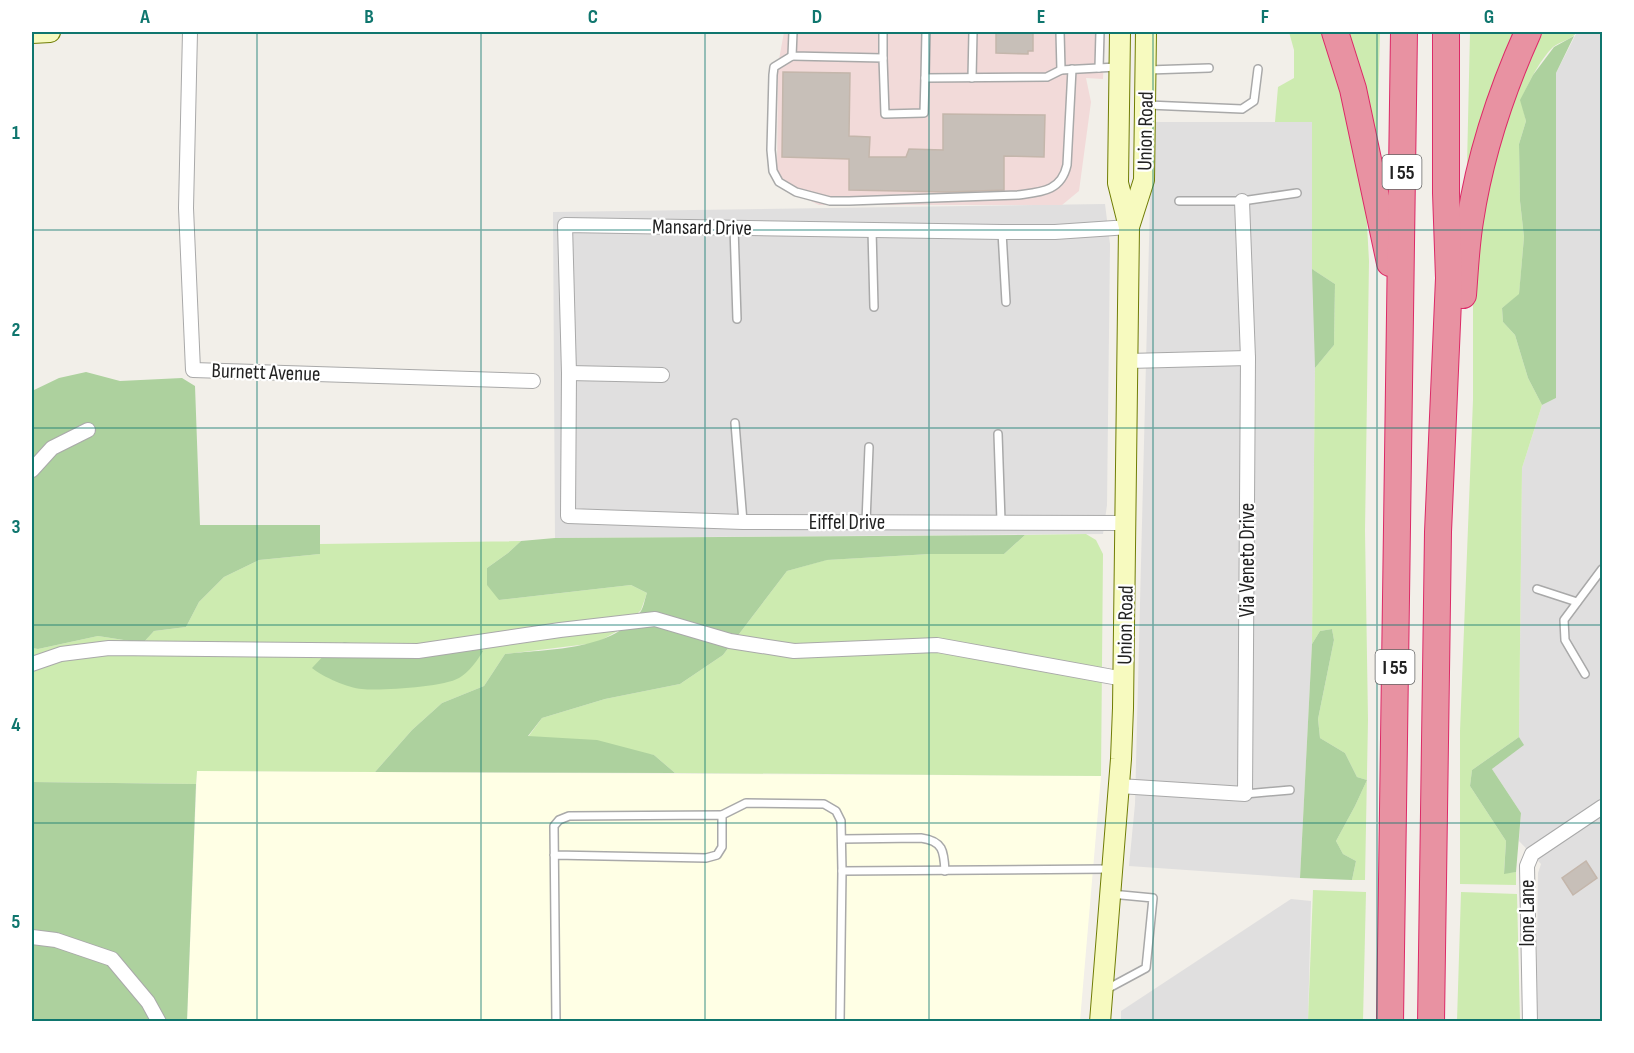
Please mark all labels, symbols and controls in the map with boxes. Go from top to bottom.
text: A [139,5,150,29]
text: B [364,5,374,29]
text: C [588,5,598,29]
text: D [812,5,822,29]
text: E [1037,5,1045,29]
text: F [1261,5,1269,29]
text: G [1484,5,1494,29]
street label: Union Road [1132,91,1159,171]
text: 1 [12,121,20,145]
road number: I 55 [1382,155,1422,189]
street label: Mansard Drive [652,214,752,241]
text: 2 [12,318,20,342]
street label: Burnett Avenue [211,358,321,387]
street label: Via Veneto Drive [1235,503,1260,617]
street label: Eiffel Drive [809,510,885,535]
text: 3 [12,515,21,539]
street label: Union Road [1112,585,1139,665]
road number: I 55 [1376,650,1414,684]
text: 4 [11,713,21,737]
street label: Ione Lane [1515,879,1540,947]
text: 5 [12,910,21,934]

